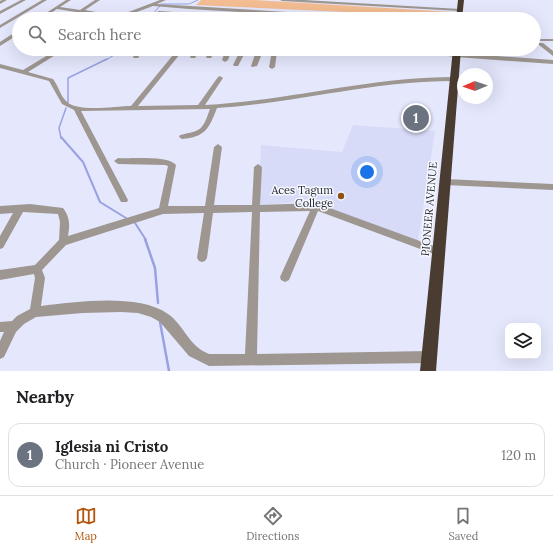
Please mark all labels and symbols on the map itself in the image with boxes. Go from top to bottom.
north arrow [457,68,493,104]
pin: 1 [403,103,429,133]
street label: PIONEER AVENUE [418,161,440,257]
your location [357,162,377,182]
place label: Aces Tagum College [270,183,333,210]
marker: Aces Tagum College [336,191,346,201]

